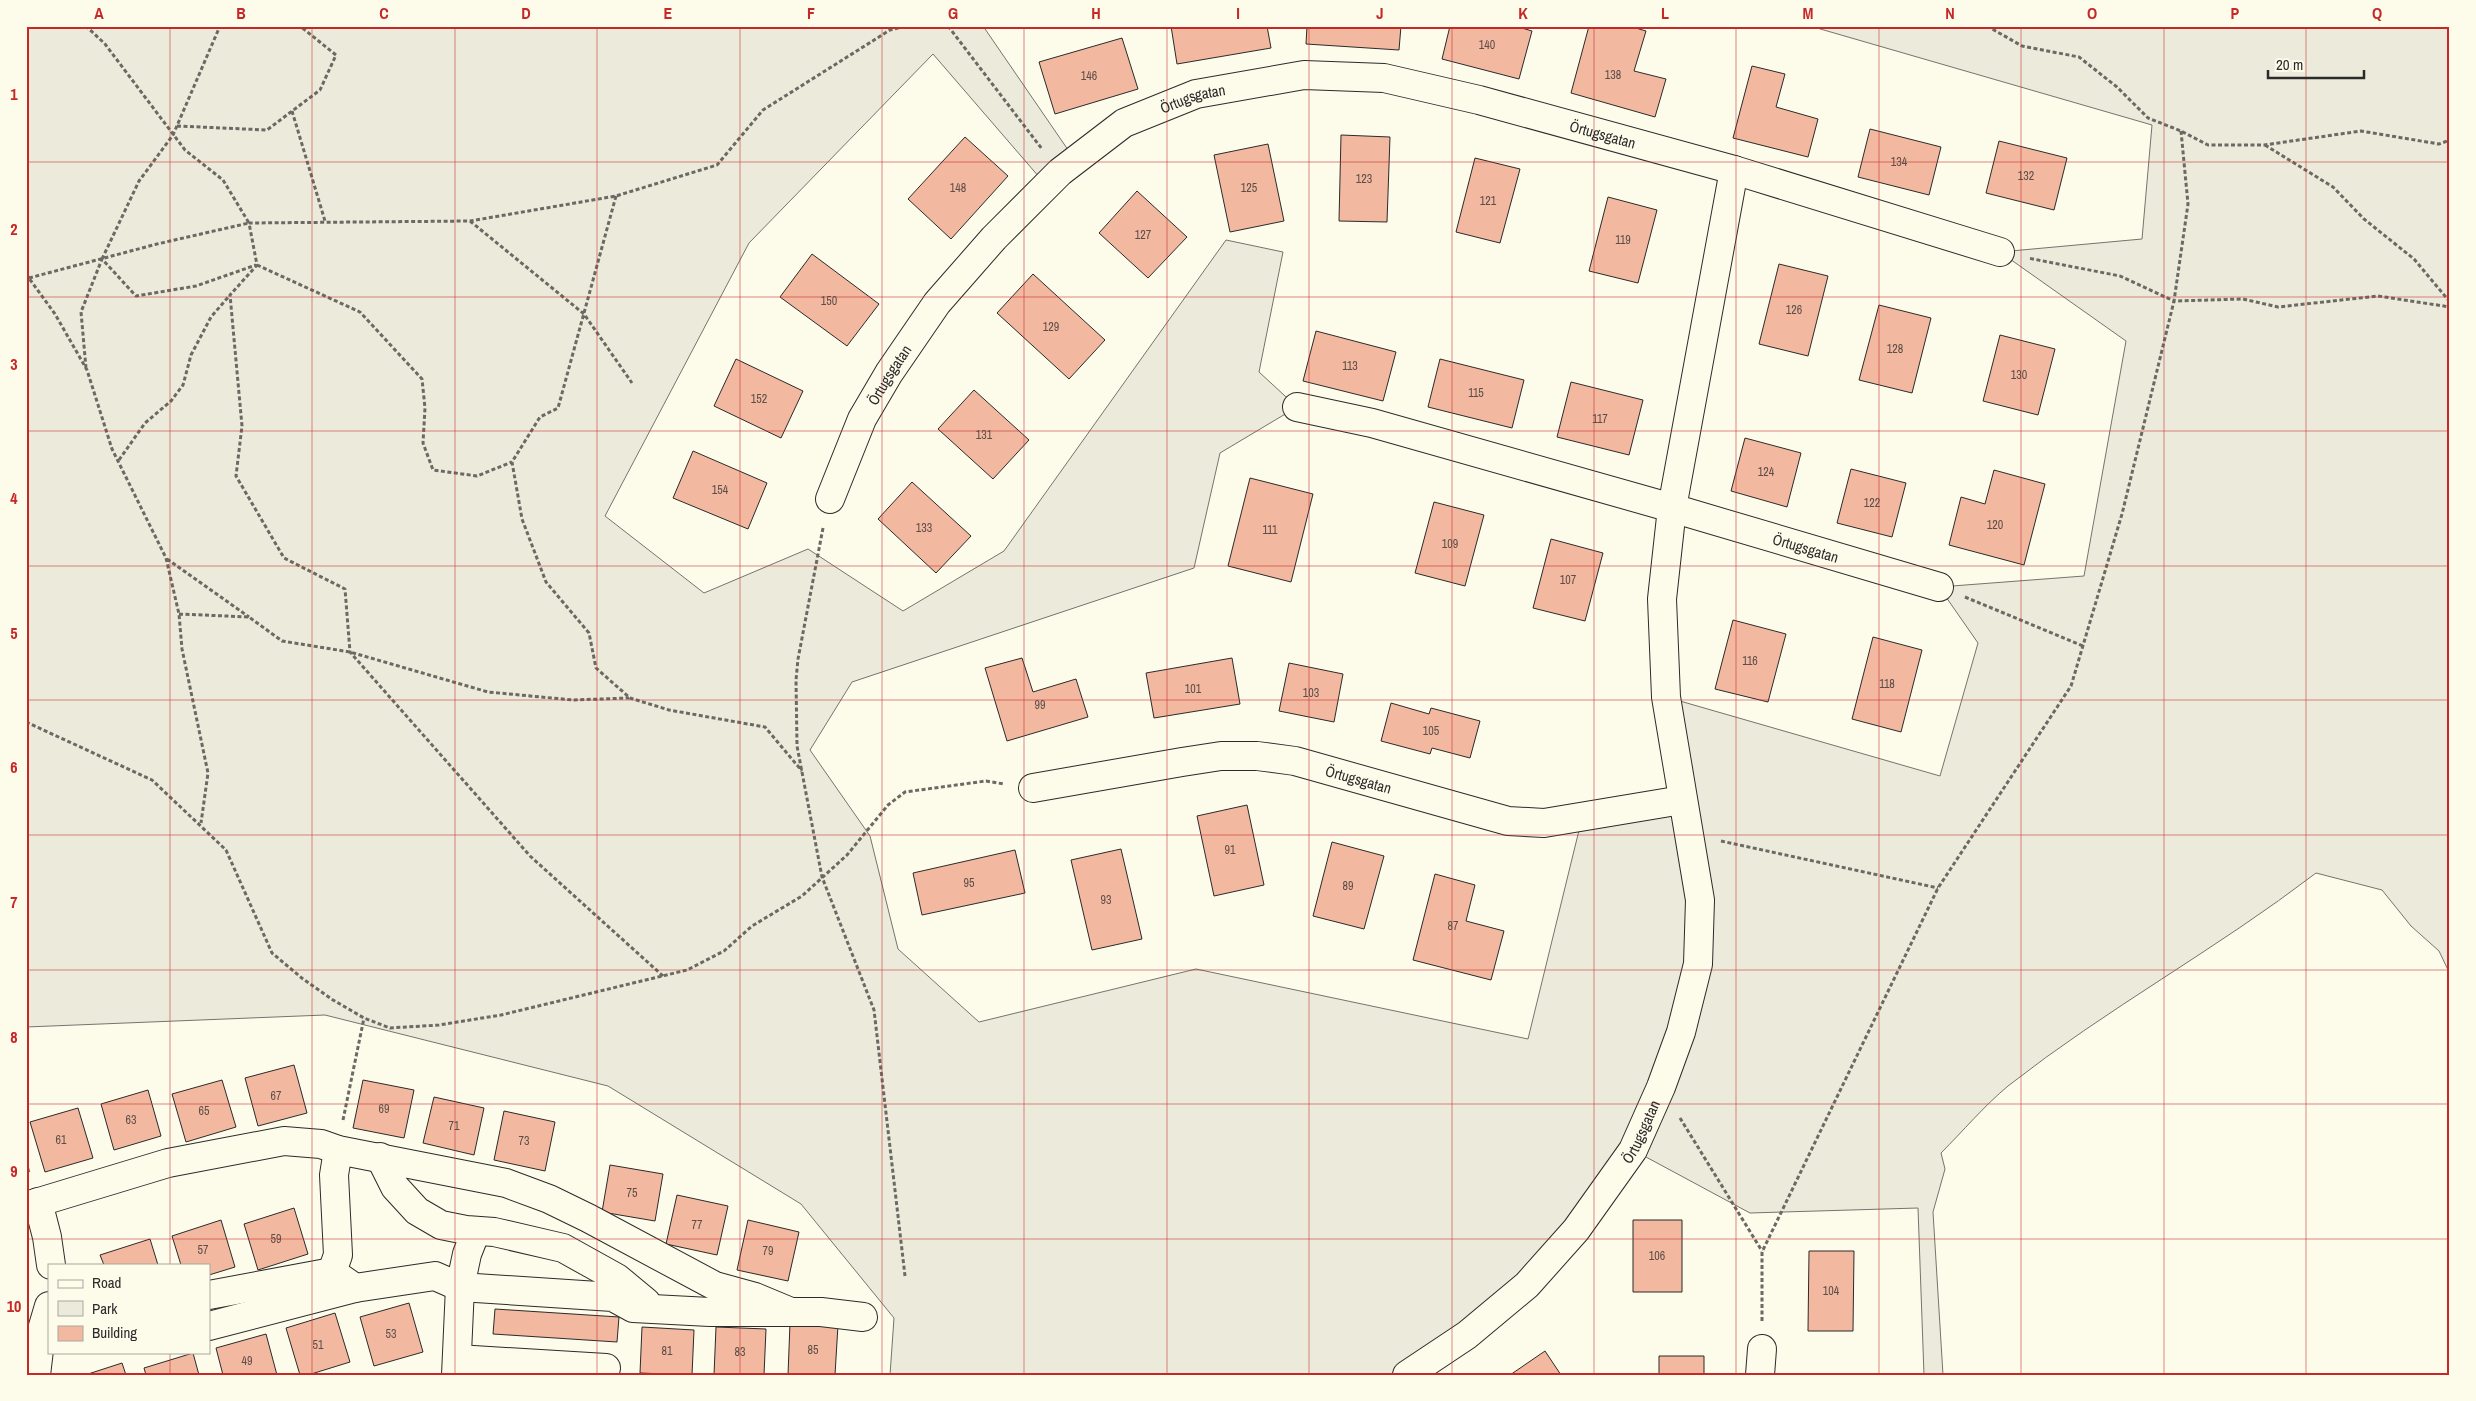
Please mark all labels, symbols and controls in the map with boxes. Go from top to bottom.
text: A [94,2,104,24]
text: B [236,2,246,24]
text: C [379,2,389,24]
text: D [521,2,531,24]
text: E [664,2,673,24]
text: F [807,2,815,24]
text: G [948,2,958,24]
text: H [1091,2,1101,24]
text: I [1236,2,1240,24]
text: J [1376,2,1384,24]
text: K [1518,2,1528,24]
text: L [1661,2,1669,24]
text: M [1803,2,1814,24]
text: N [1945,2,1955,24]
text: O [2087,2,2097,24]
text: P [2231,2,2240,24]
text: Q [2372,2,2382,24]
house number: 140 [1479,37,1495,53]
scale bar [2268,48,2365,80]
text: 20 m [2276,54,2303,75]
house number: 138 [1605,67,1621,83]
house number: 146 [1081,68,1097,84]
street label: Örtugsgatan [1157,79,1227,118]
text: 1 [10,83,18,105]
street label: Örtugsgatan [1567,115,1638,153]
house number: 134 [1891,154,1908,170]
house number: 132 [2018,168,2034,184]
house number: 123 [1356,171,1372,187]
house number: 148 [950,180,966,196]
house number: 125 [1241,180,1258,196]
house number: 121 [1480,193,1497,209]
text: 2 [10,218,18,240]
house number: 127 [1135,227,1152,243]
house number: 119 [1615,232,1631,248]
house number: 150 [821,293,837,309]
house number: 126 [1786,302,1802,318]
house number: 129 [1043,319,1059,335]
street label: Örtugsgatan [862,340,916,409]
house number: 128 [1887,341,1903,357]
text: 3 [10,353,18,375]
house number: 113 [1342,358,1358,374]
house number: 130 [2011,367,2027,383]
house number: 115 [1468,385,1484,401]
house number: 152 [751,391,767,407]
house number: 117 [1592,411,1608,427]
house number: 131 [976,427,993,443]
house number: 124 [1758,464,1775,480]
house number: 154 [712,482,729,498]
text: 4 [10,487,18,509]
house number: 122 [1864,495,1880,511]
house number: 120 [1987,517,2003,533]
house number: 133 [916,520,932,536]
house number: 111 [1263,522,1278,538]
street label: Örtugsgatan [1770,528,1841,567]
house number: 109 [1442,536,1458,552]
house number: 107 [1560,572,1577,588]
text: 5 [10,622,18,644]
house number: 116 [1742,653,1758,669]
house number: 118 [1879,676,1895,692]
house number: 101 [1185,681,1202,697]
house number: 103 [1303,685,1319,701]
house number: 99 [1035,697,1045,713]
house number: 105 [1423,723,1440,739]
text: 6 [10,756,18,778]
street label: Örtugsgatan [1323,760,1394,798]
house number: 91 [1225,842,1236,858]
house number: 95 [964,875,975,891]
house number: 89 [1343,878,1353,894]
text: 7 [10,891,18,913]
house number: 93 [1101,892,1111,908]
house number: 87 [1448,918,1459,934]
text: 8 [10,1026,18,1048]
house number: 67 [271,1088,282,1104]
street label: Örtugsgatan [1616,1097,1664,1167]
house number: 69 [379,1101,389,1117]
house number: 65 [199,1103,210,1119]
house number: 63 [126,1112,136,1128]
house number: 71 [449,1118,460,1134]
house number: 61 [56,1132,67,1148]
house number: 73 [519,1133,529,1149]
text: 9 [10,1160,18,1182]
house number: 75 [627,1185,638,1201]
house number: 77 [692,1217,703,1233]
house number: 59 [271,1231,281,1247]
house number: 57 [198,1242,209,1258]
house number: 79 [763,1243,773,1259]
house number: 106 [1649,1248,1665,1264]
legend [48,1264,210,1354]
text: Road [92,1272,121,1293]
house number: 104 [1823,1283,1840,1299]
text: 10 [7,1295,21,1317]
text: Park [92,1298,118,1319]
text: Building [92,1322,137,1343]
house number: 53 [386,1326,396,1342]
house number: 51 [313,1337,324,1353]
house number: 85 [808,1342,819,1358]
house number: 81 [662,1343,673,1359]
house number: 83 [735,1344,745,1360]
house number: 49 [242,1353,252,1369]

